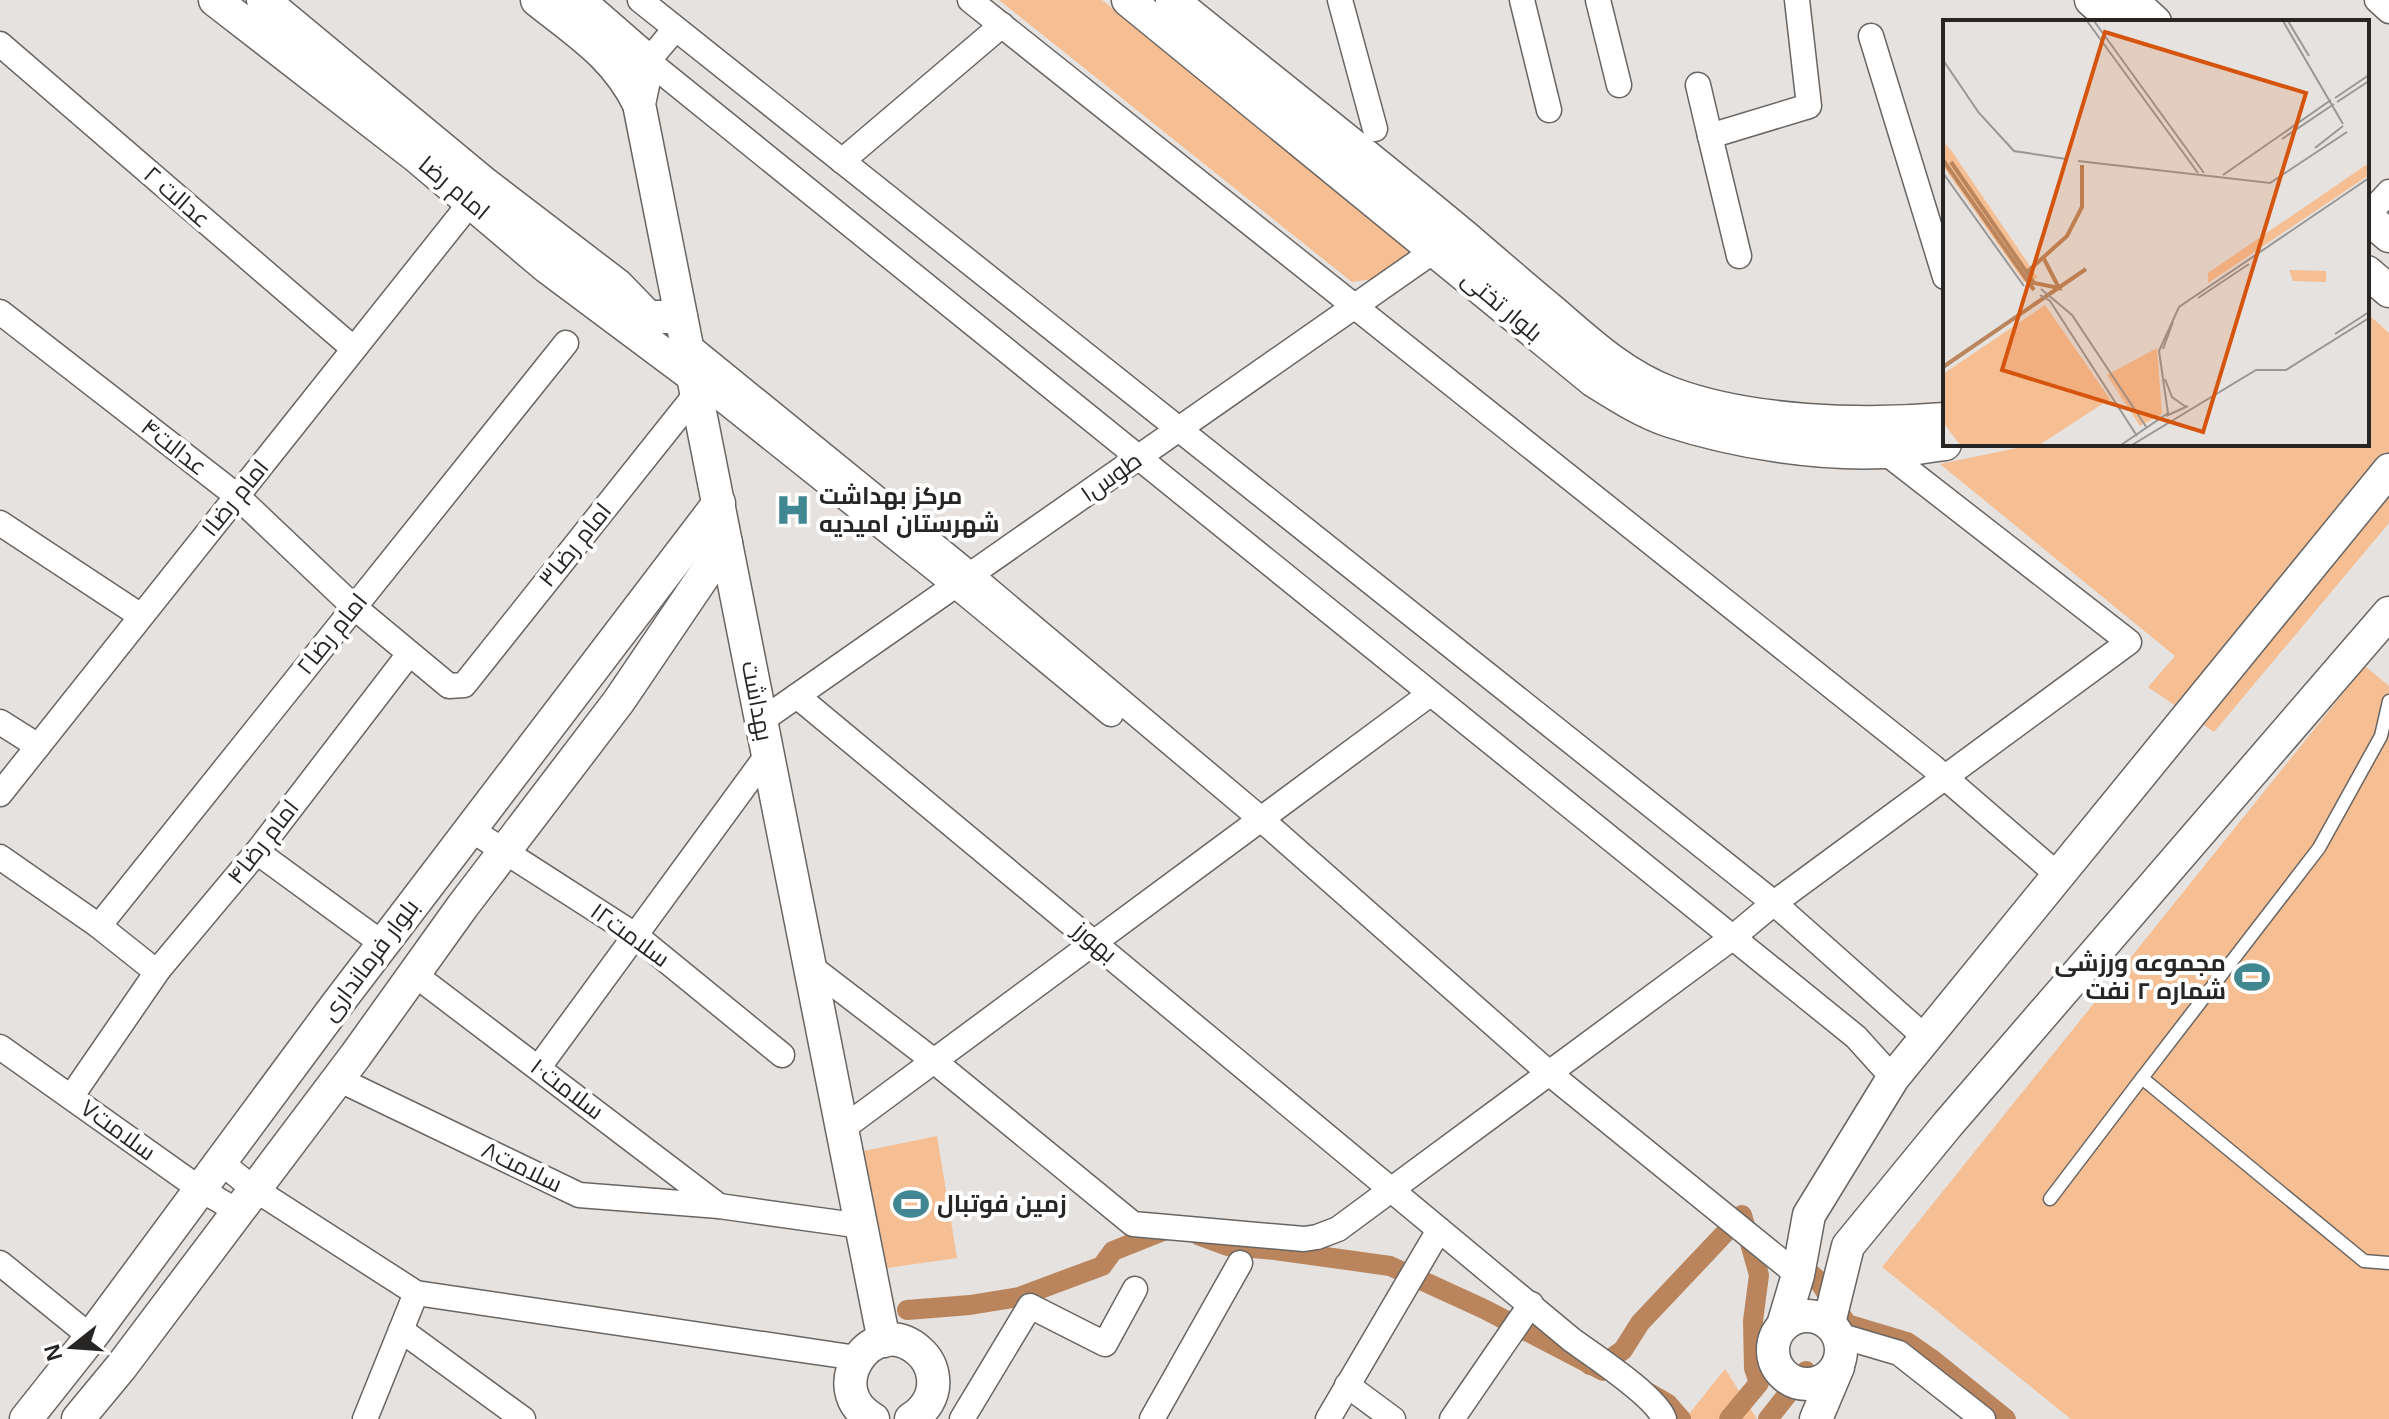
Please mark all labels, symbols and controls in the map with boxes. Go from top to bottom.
inset map [1943,20,2369,446]
street label: امام رضا [412,150,495,227]
street label: عدالت ۲ [139,161,216,233]
street label: بلوار تختی [1456,264,1548,348]
street label: عدالت۴ [136,413,212,481]
street label: طوس۱ [1075,446,1147,508]
street label: امام رضا۱ [195,454,276,543]
place label: مرکز بهداشت شهرستان امیدیه [819,482,1000,538]
hospital icon: مرکز بهداشت شهرستان امیدیه [774,491,812,529]
street label: امام رضا۳ [533,497,619,594]
street label: امام رضا۲ [291,588,375,682]
street label: بهداشت [736,659,778,743]
street label: امام رضا۴ [221,794,306,891]
street label: بلوار فرمانداری [315,894,425,1026]
street label: سلامت۱۲ [586,897,675,972]
street label: بهورز [1066,914,1123,968]
place label: مجموعه ورزشی شماره ۲ نفت [2054,949,2226,1005]
sports icon: مجموعه ورزشی شماره ۲ نفت [2233,958,2271,996]
street label: سلامت۱۰ [525,1052,609,1125]
street label: سلامت۷ [76,1093,161,1166]
street label: سلامت۸ [478,1136,567,1198]
sports icon: زمین فوتبال [892,1185,930,1223]
place label: زمین فوتبال [937,1190,1067,1218]
north arrow [32,1307,112,1387]
text: N [39,1341,68,1364]

